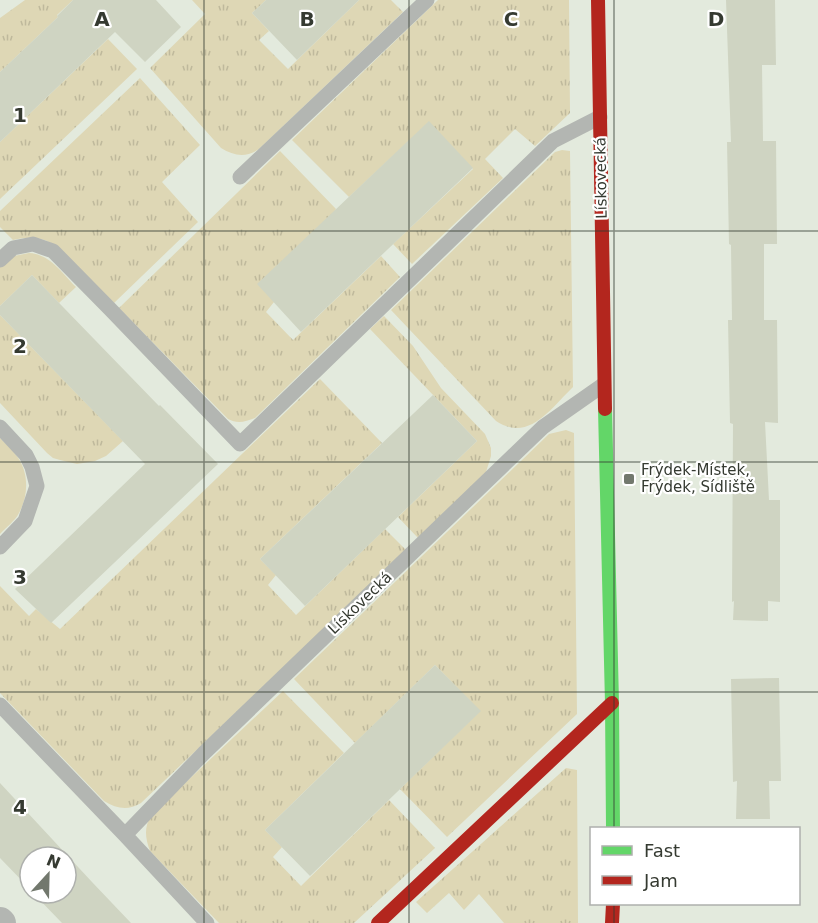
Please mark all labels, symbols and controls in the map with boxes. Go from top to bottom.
text: A [94,7,110,31]
text: B [299,7,315,31]
text: C [504,7,518,31]
text: D [708,7,724,31]
text: 1 [13,103,27,127]
street label: Lískovecká [591,137,611,219]
text: 2 [13,334,27,358]
place label: Frýdek-Místek, Frýdek, Sídliště [641,461,755,496]
marker: Frýdek-Místek, Frýdek, Sídliště [622,472,636,486]
text: 3 [13,565,27,589]
street label: Lískovecká [324,568,396,638]
text: 4 [13,795,27,819]
legend [590,827,800,905]
text: Fast [644,840,680,861]
north arrow [18,845,78,905]
text: N [44,850,63,873]
text: Jam [643,870,678,891]

